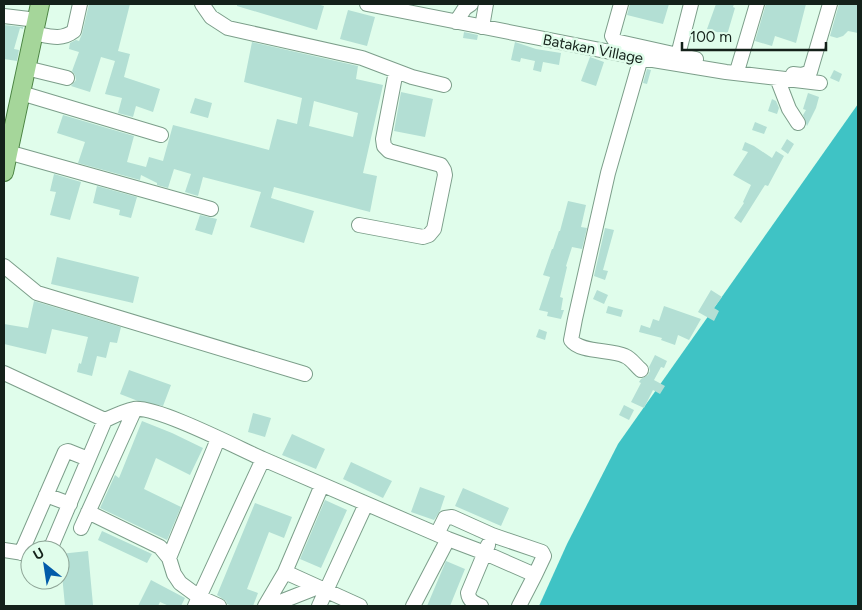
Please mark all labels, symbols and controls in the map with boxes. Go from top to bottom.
scale bar [682,20,826,52]
text: 100 m [690,28,732,46]
street label: Batakan Village [541,30,645,68]
north arrow [20,540,70,590]
text: U [30,544,47,564]

